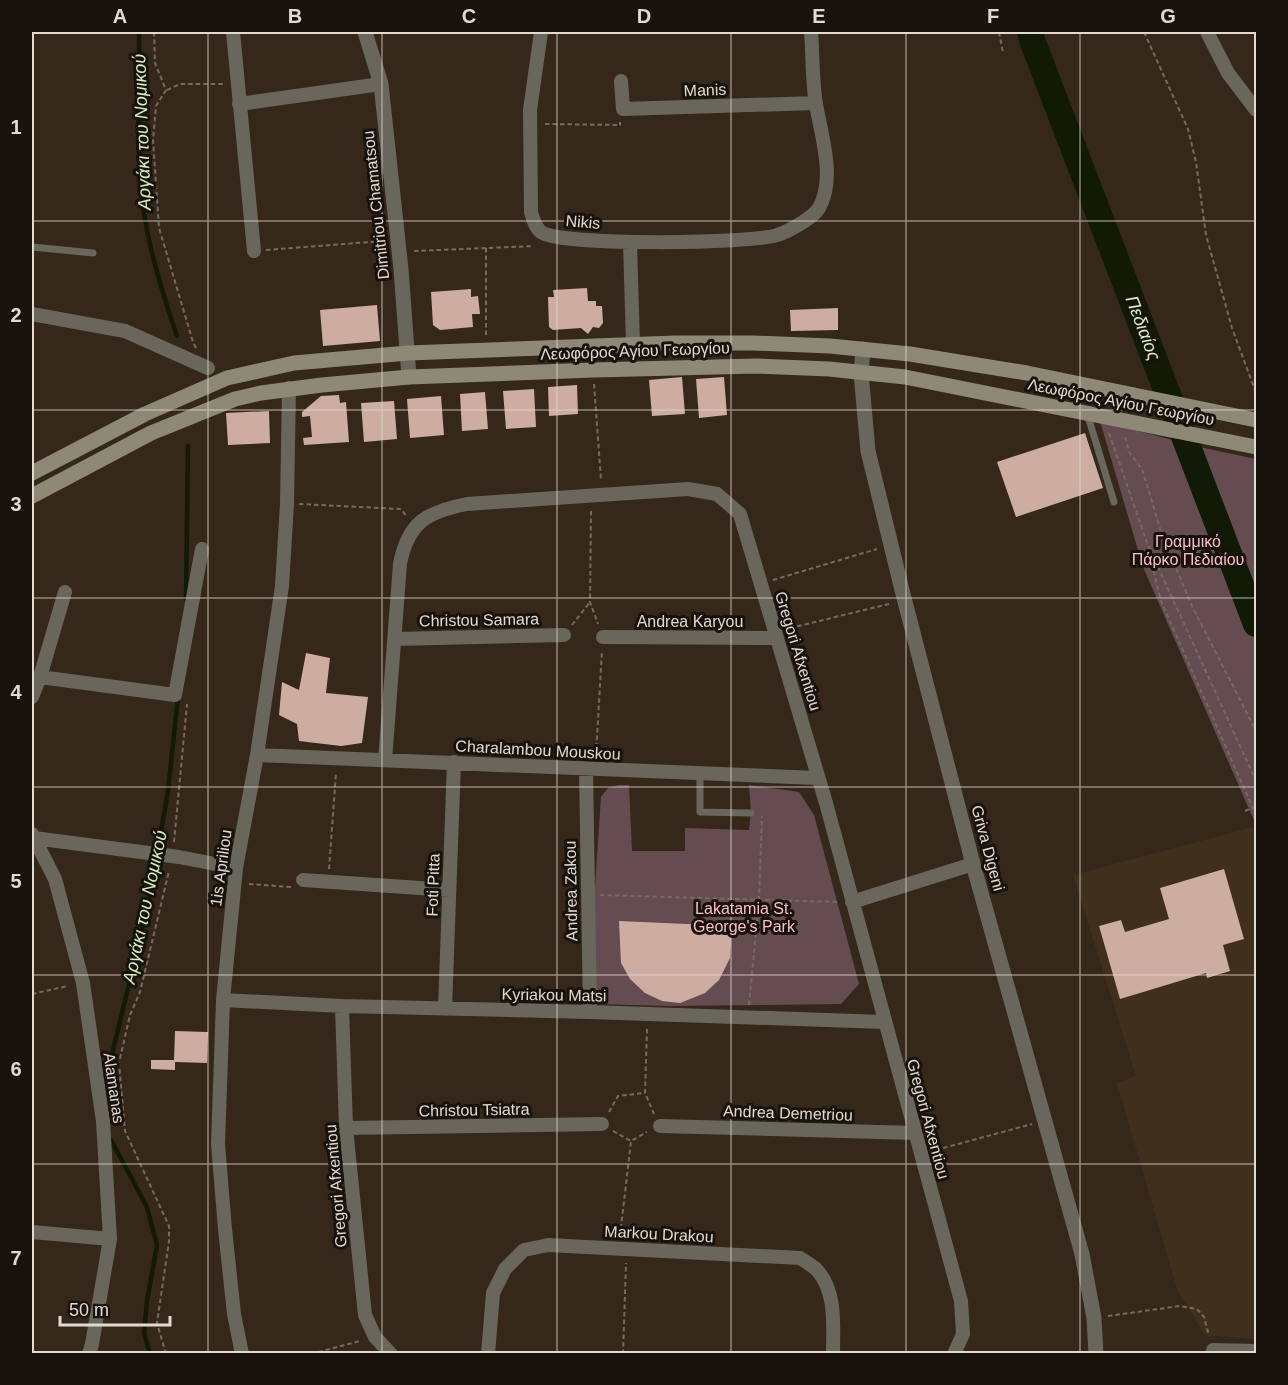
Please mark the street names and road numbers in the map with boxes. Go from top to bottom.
street label: Manis [683,81,727,99]
street label: Dimitriou Chamatsou [360,130,392,280]
street label: Nikis [565,212,601,232]
street label: Λεωφόρος Αγίου Γεωργίου [540,339,730,363]
street label: Λεωφόρος Αγίου Γεωργίου [1026,376,1216,428]
street label: Gregori Afxentiou [772,589,824,713]
street label: Christou Samara [419,610,539,630]
street label: Andrea Karyou [637,613,743,630]
street label: Charalambou Mouskou [455,737,621,763]
street label: Griva Digeni [968,803,1008,893]
street label: 1is Apriliou [207,829,235,907]
street label: Andrea Zakou [562,841,580,941]
street label: Foti Pitta [423,853,443,917]
street label: Kyriakou Matsi [501,986,607,1004]
street label: Alamanas [101,1052,127,1124]
street label: Gregori Afxentiou [904,1057,952,1181]
street label: Christou Tsiatra [418,1101,530,1119]
street label: Andrea Demetriou [723,1102,853,1124]
street label: Gregori Afxentiou [322,1124,350,1248]
street label: Markou Drakou [604,1223,714,1245]

